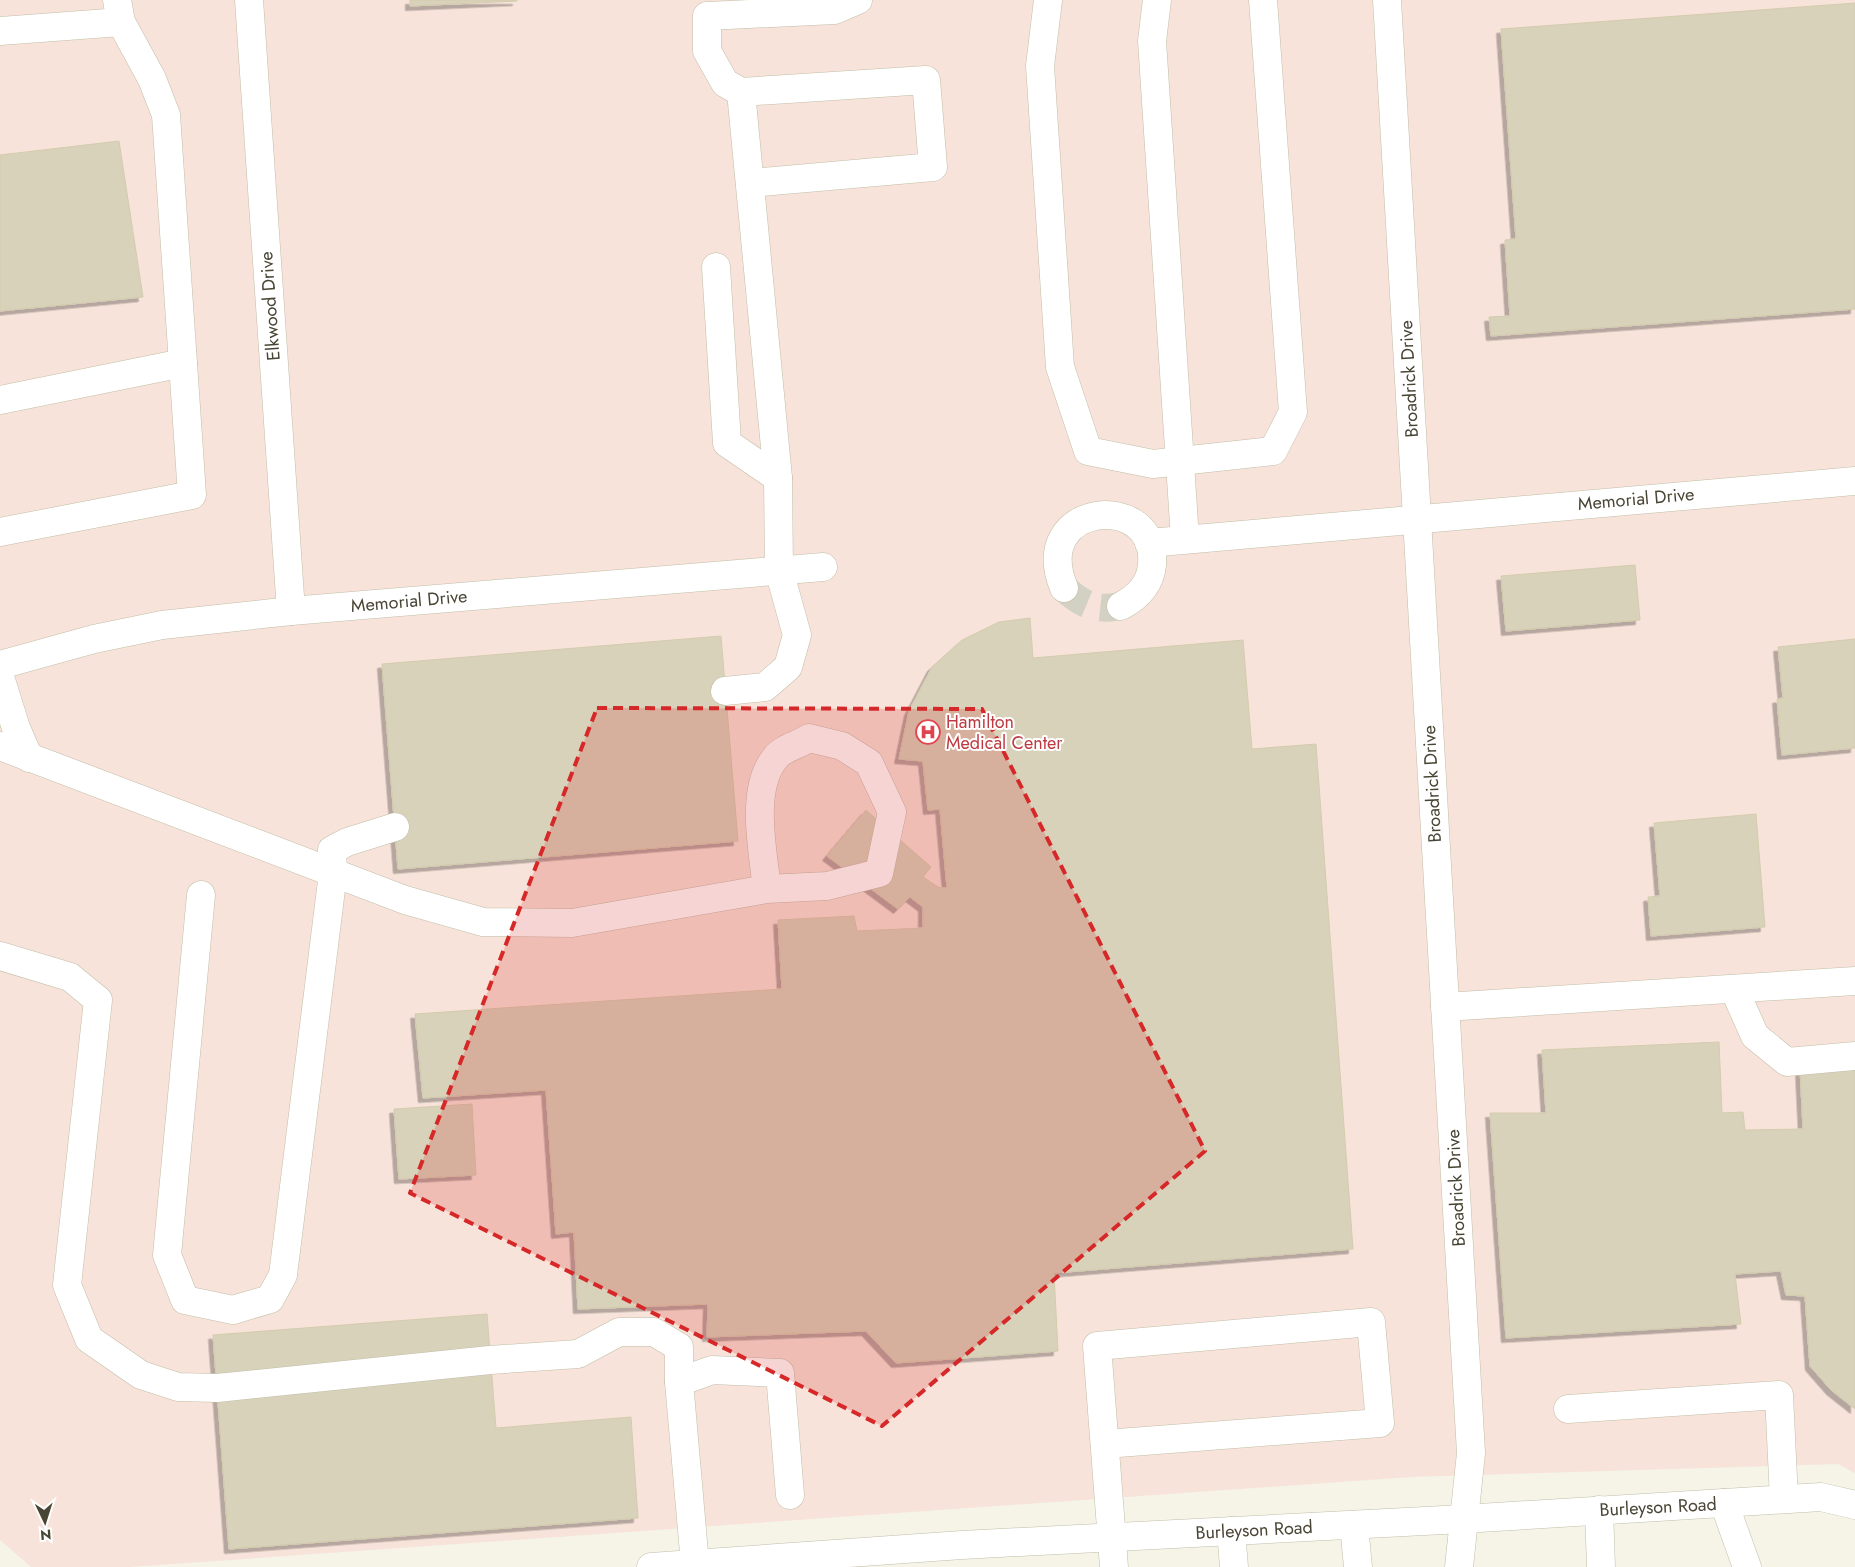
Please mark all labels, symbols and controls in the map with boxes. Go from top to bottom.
street label: Elkwood Drive [253,250,287,362]
street label: Broadrick Drive [1393,320,1425,438]
street label: Memorial Drive [1577,481,1695,517]
street label: Memorial Drive [350,583,468,619]
place label: Hamilton Medical Center [946,709,1063,756]
hospital icon: Hamilton Medical Center [915,719,941,745]
street label: Broadrick Drive [1416,725,1448,843]
street label: Broadrick Drive [1440,1129,1472,1247]
street label: Burleyson Road [1599,1491,1717,1523]
north arrow [20,1497,70,1547]
street label: Burleyson Road [1195,1514,1313,1546]
text: N [40,1525,52,1545]

